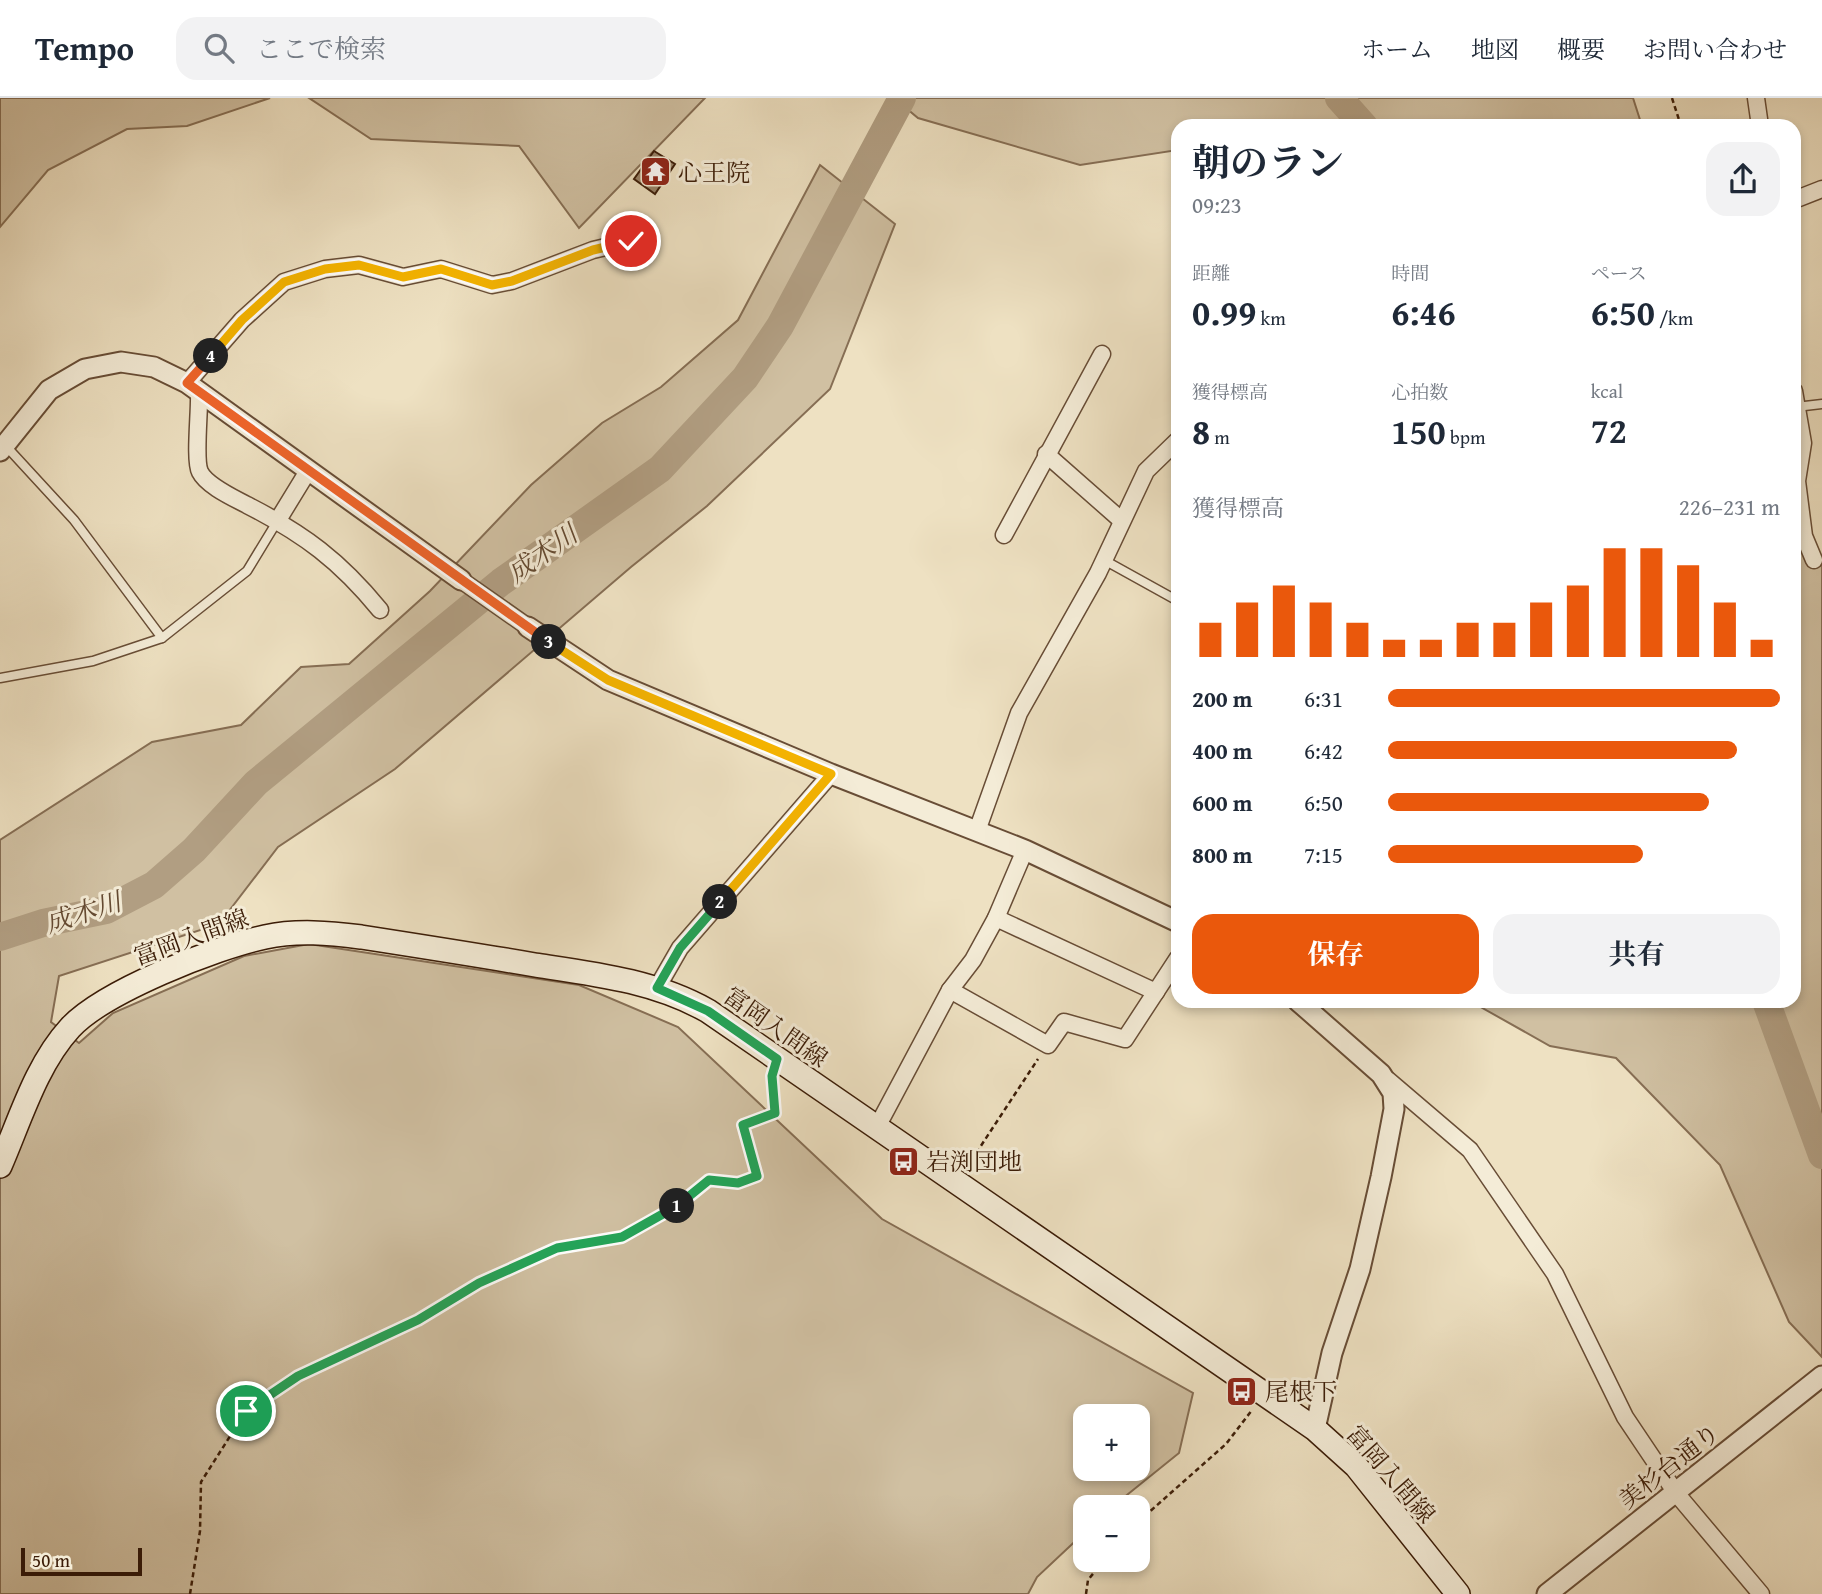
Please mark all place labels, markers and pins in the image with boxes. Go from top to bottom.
temple icon: 心王院 [638,155,672,189]
place label: 心王院 [678,155,750,190]
pin [601,211,661,271]
pin: 4 [194,338,228,374]
pin: 3 [532,624,566,660]
pin: 2 [702,884,738,920]
bus stop icon: 岩渕団地 [886,1144,920,1178]
place label: 岩渕団地 [926,1144,1022,1179]
pin: 1 [660,1188,694,1224]
bus stop icon: 尾根下 [1225,1374,1259,1408]
place label: 尾根下 [1265,1374,1337,1409]
pin [216,1381,276,1441]

